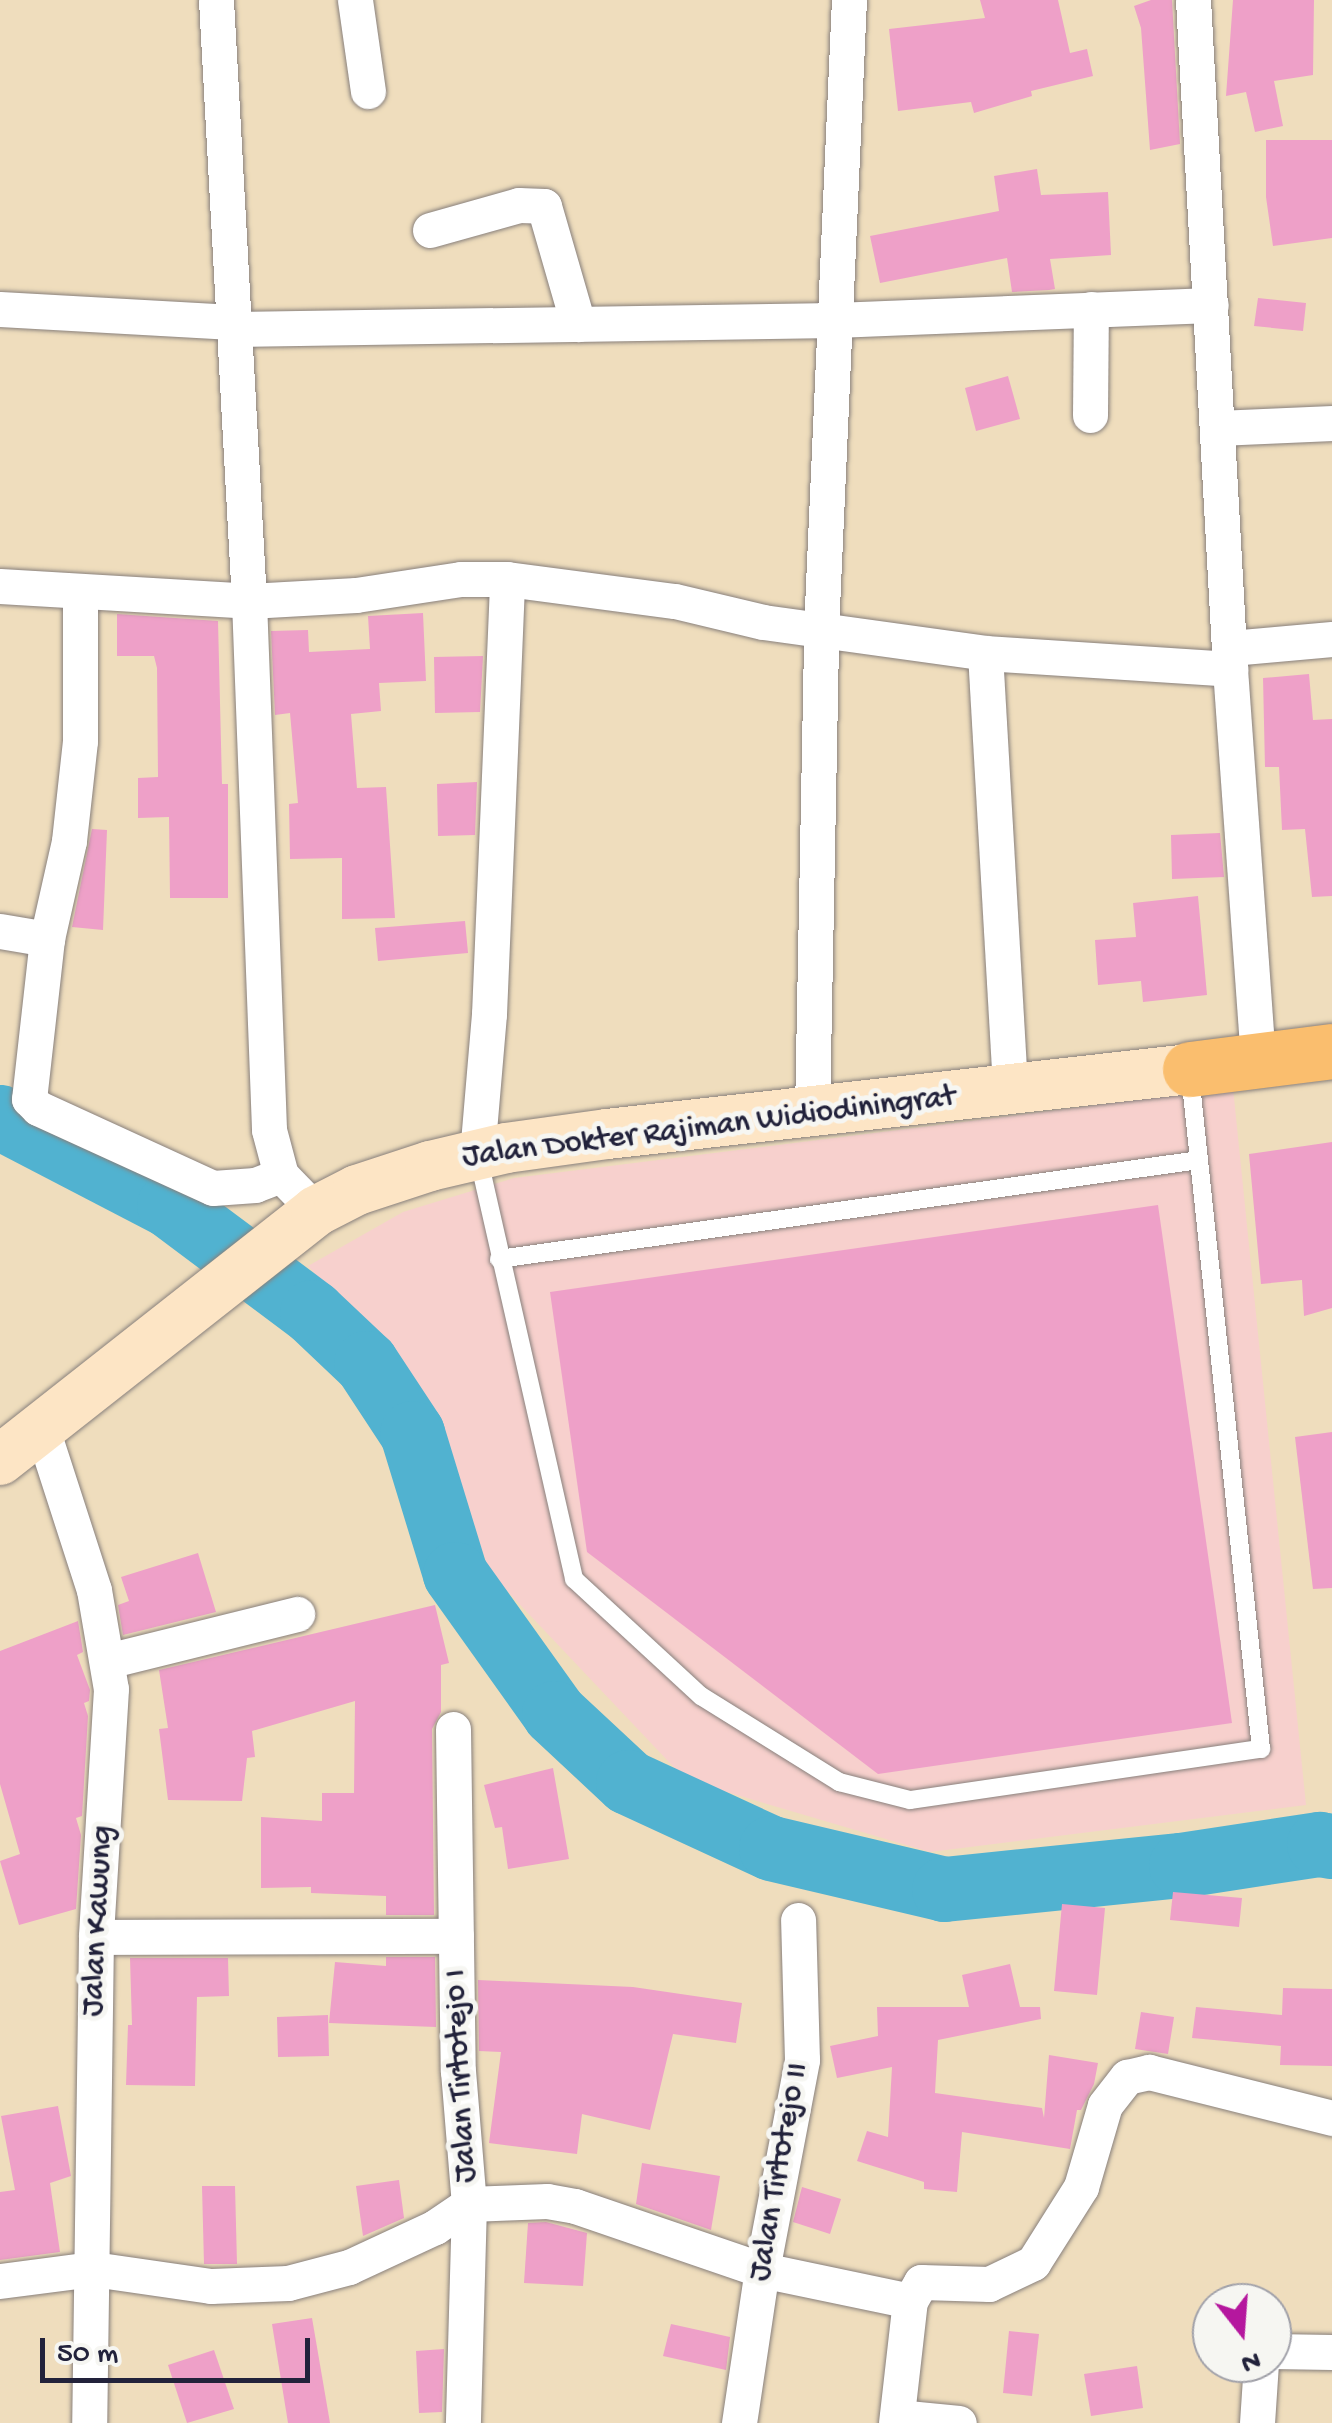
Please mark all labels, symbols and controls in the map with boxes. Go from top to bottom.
street label: Jalan Dokter Rajiman Widiodiningrat [460,1079,958,1177]
street label: Jalan Kawung [75,1825,123,2017]
street label: Jalan Tirtotejo I [437,1968,487,2184]
street label: Jalan Tirtotejo II [742,2060,818,2284]
north arrow [1192,2283,1292,2383]
scale bar [45,2318,315,2380]
text: 50 m [57,2338,118,2373]
text: N [1237,2342,1264,2379]

